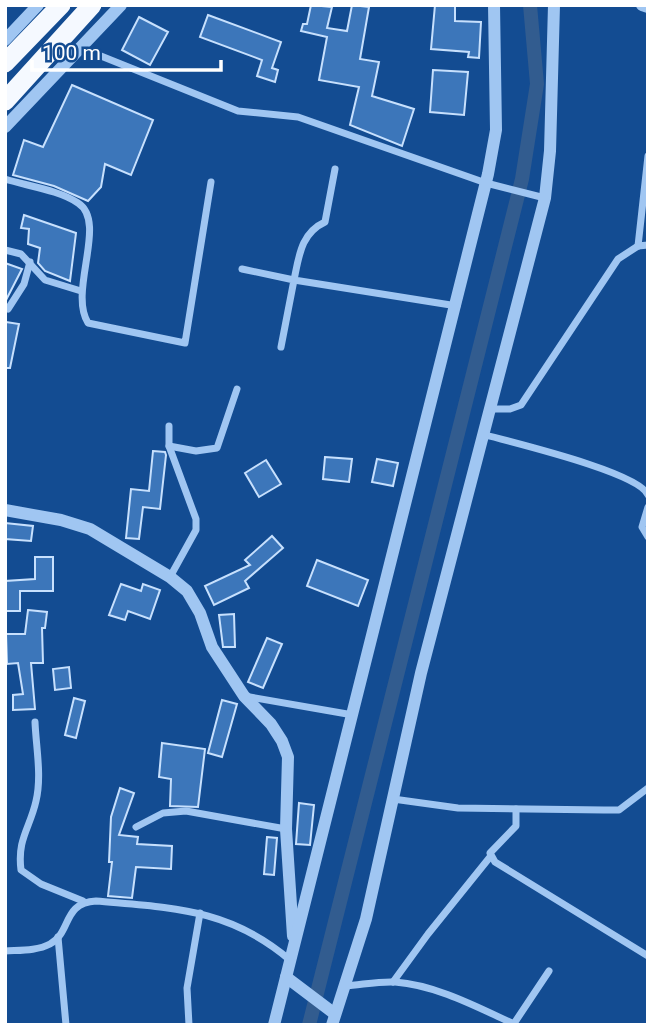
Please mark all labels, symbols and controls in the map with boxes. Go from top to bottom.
scale bar [32,28,220,72]
text: 100 m [42,41,101,65]

